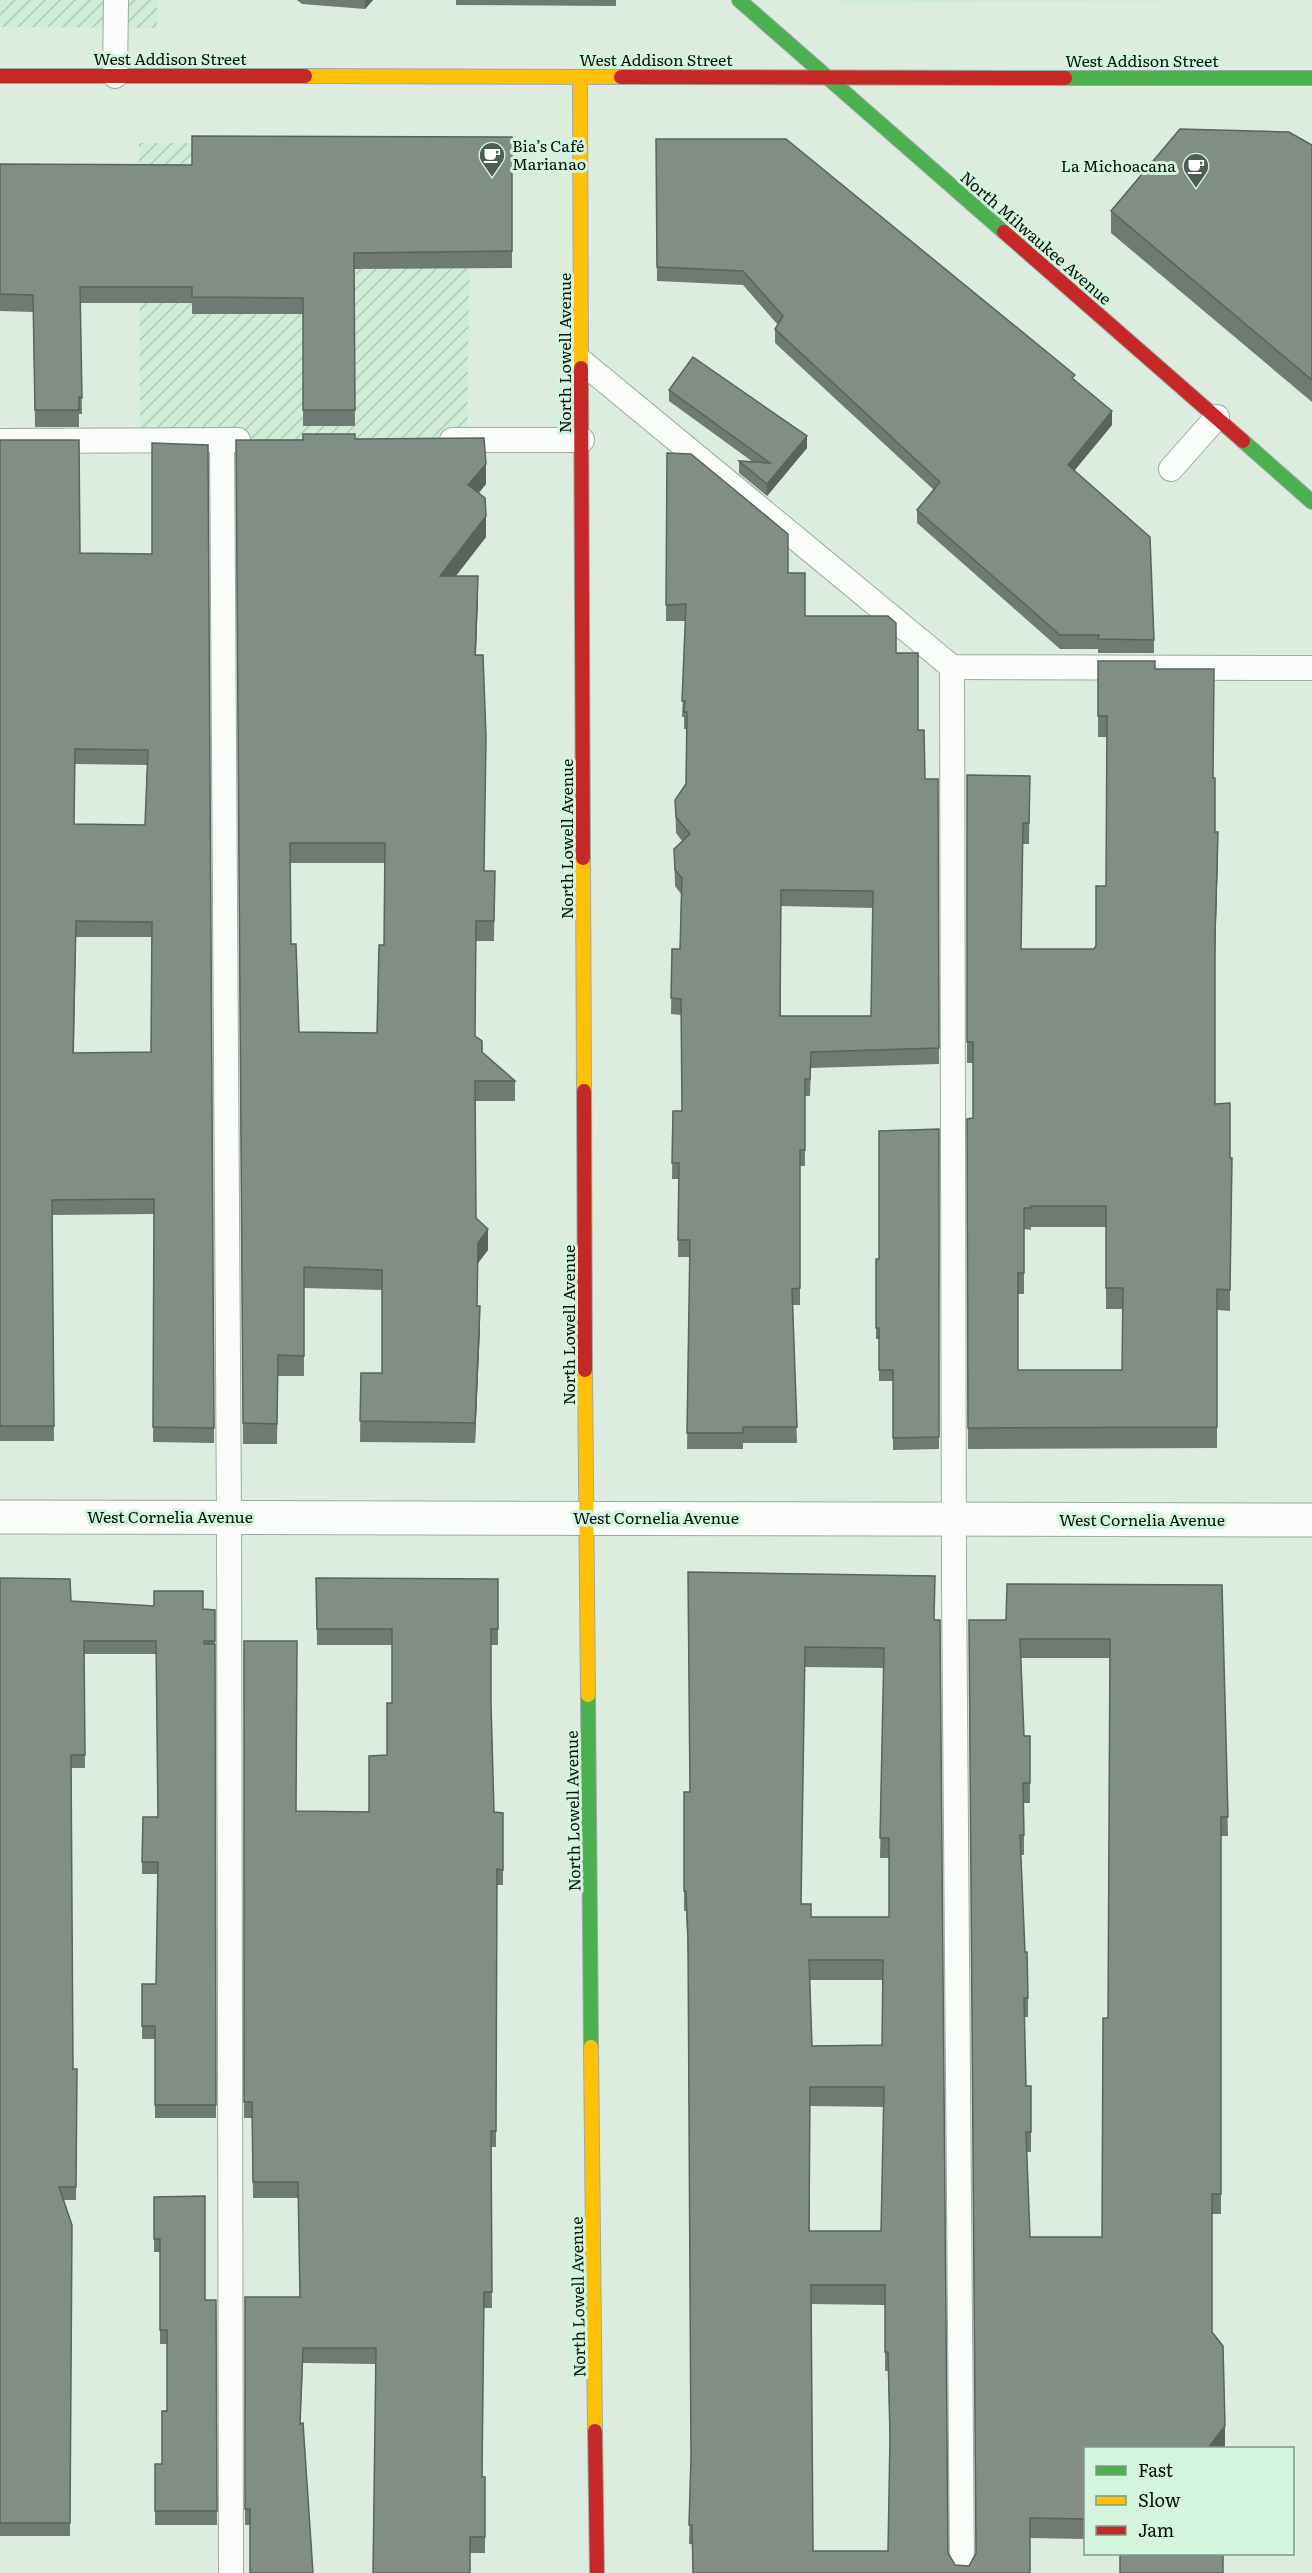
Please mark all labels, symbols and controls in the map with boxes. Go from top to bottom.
street label: West Addison Street [93,46,247,70]
street label: West Addison Street [579,47,733,71]
street label: West Addison Street [1065,48,1219,72]
place label: Bia’s Café Marianao [512,133,586,175]
cafe icon: Bia’s Café Marianao [477,140,507,178]
cafe icon: La Michoacana [1181,151,1211,189]
place label: La Michoacana [1061,153,1176,177]
street label: North Milwaukee Avenue [956,165,1118,310]
street label: North Lowell Avenue [552,273,576,433]
street label: North Lowell Avenue [554,759,578,919]
street label: North Lowell Avenue [556,1245,580,1405]
street label: West Cornelia Avenue [87,1504,253,1528]
street label: West Cornelia Avenue [573,1505,739,1529]
street label: West Cornelia Avenue [1059,1507,1225,1531]
street label: North Lowell Avenue [559,1730,585,1892]
street label: North Lowell Avenue [564,2216,590,2378]
legend [1084,2447,1294,2555]
text: Fast [1138,2456,1174,2483]
text: Slow [1138,2486,1181,2513]
text: Jam [1138,2516,1174,2543]

